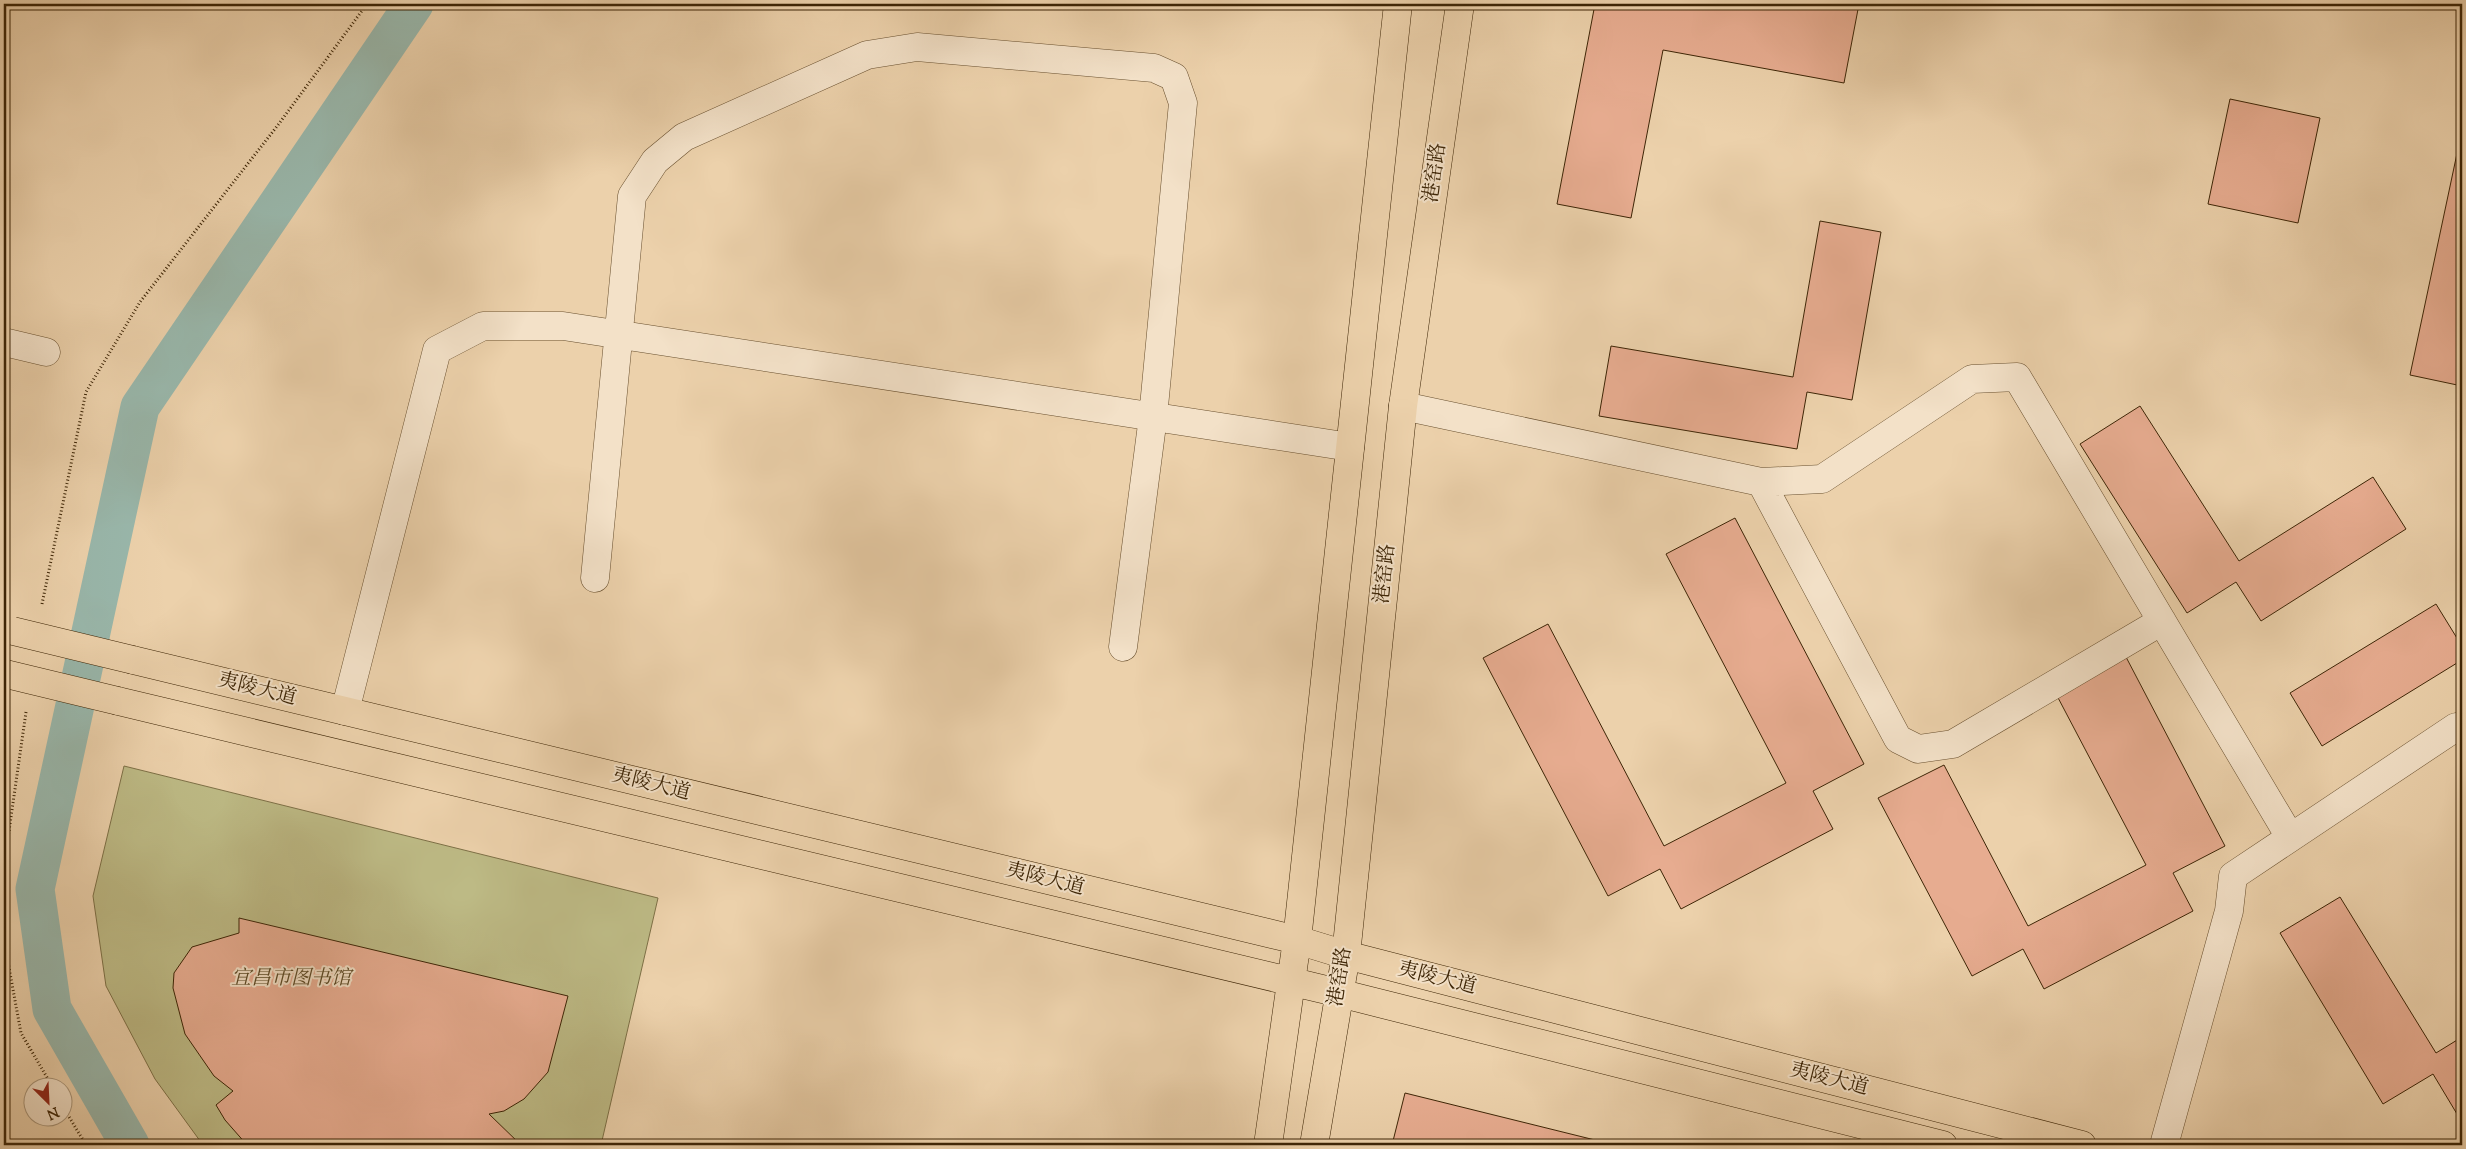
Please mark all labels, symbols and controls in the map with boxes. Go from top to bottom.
street label: 港窑路 [1417,141,1455,205]
street label: 港窑路 [1368,543,1404,605]
street label: 夷陵大道 [215,666,299,714]
street label: 夷陵大道 [609,761,693,809]
street label: 夷陵大道 [1003,856,1087,904]
street label: 港窑路 [1322,945,1360,1009]
street label: 夷陵大道 [1395,955,1479,1003]
park label: 宜昌市图书馆 [231,965,354,994]
street label: 夷陵大道 [1787,1056,1871,1104]
north arrow [22,1076,72,1126]
text: N [43,1101,62,1123]

